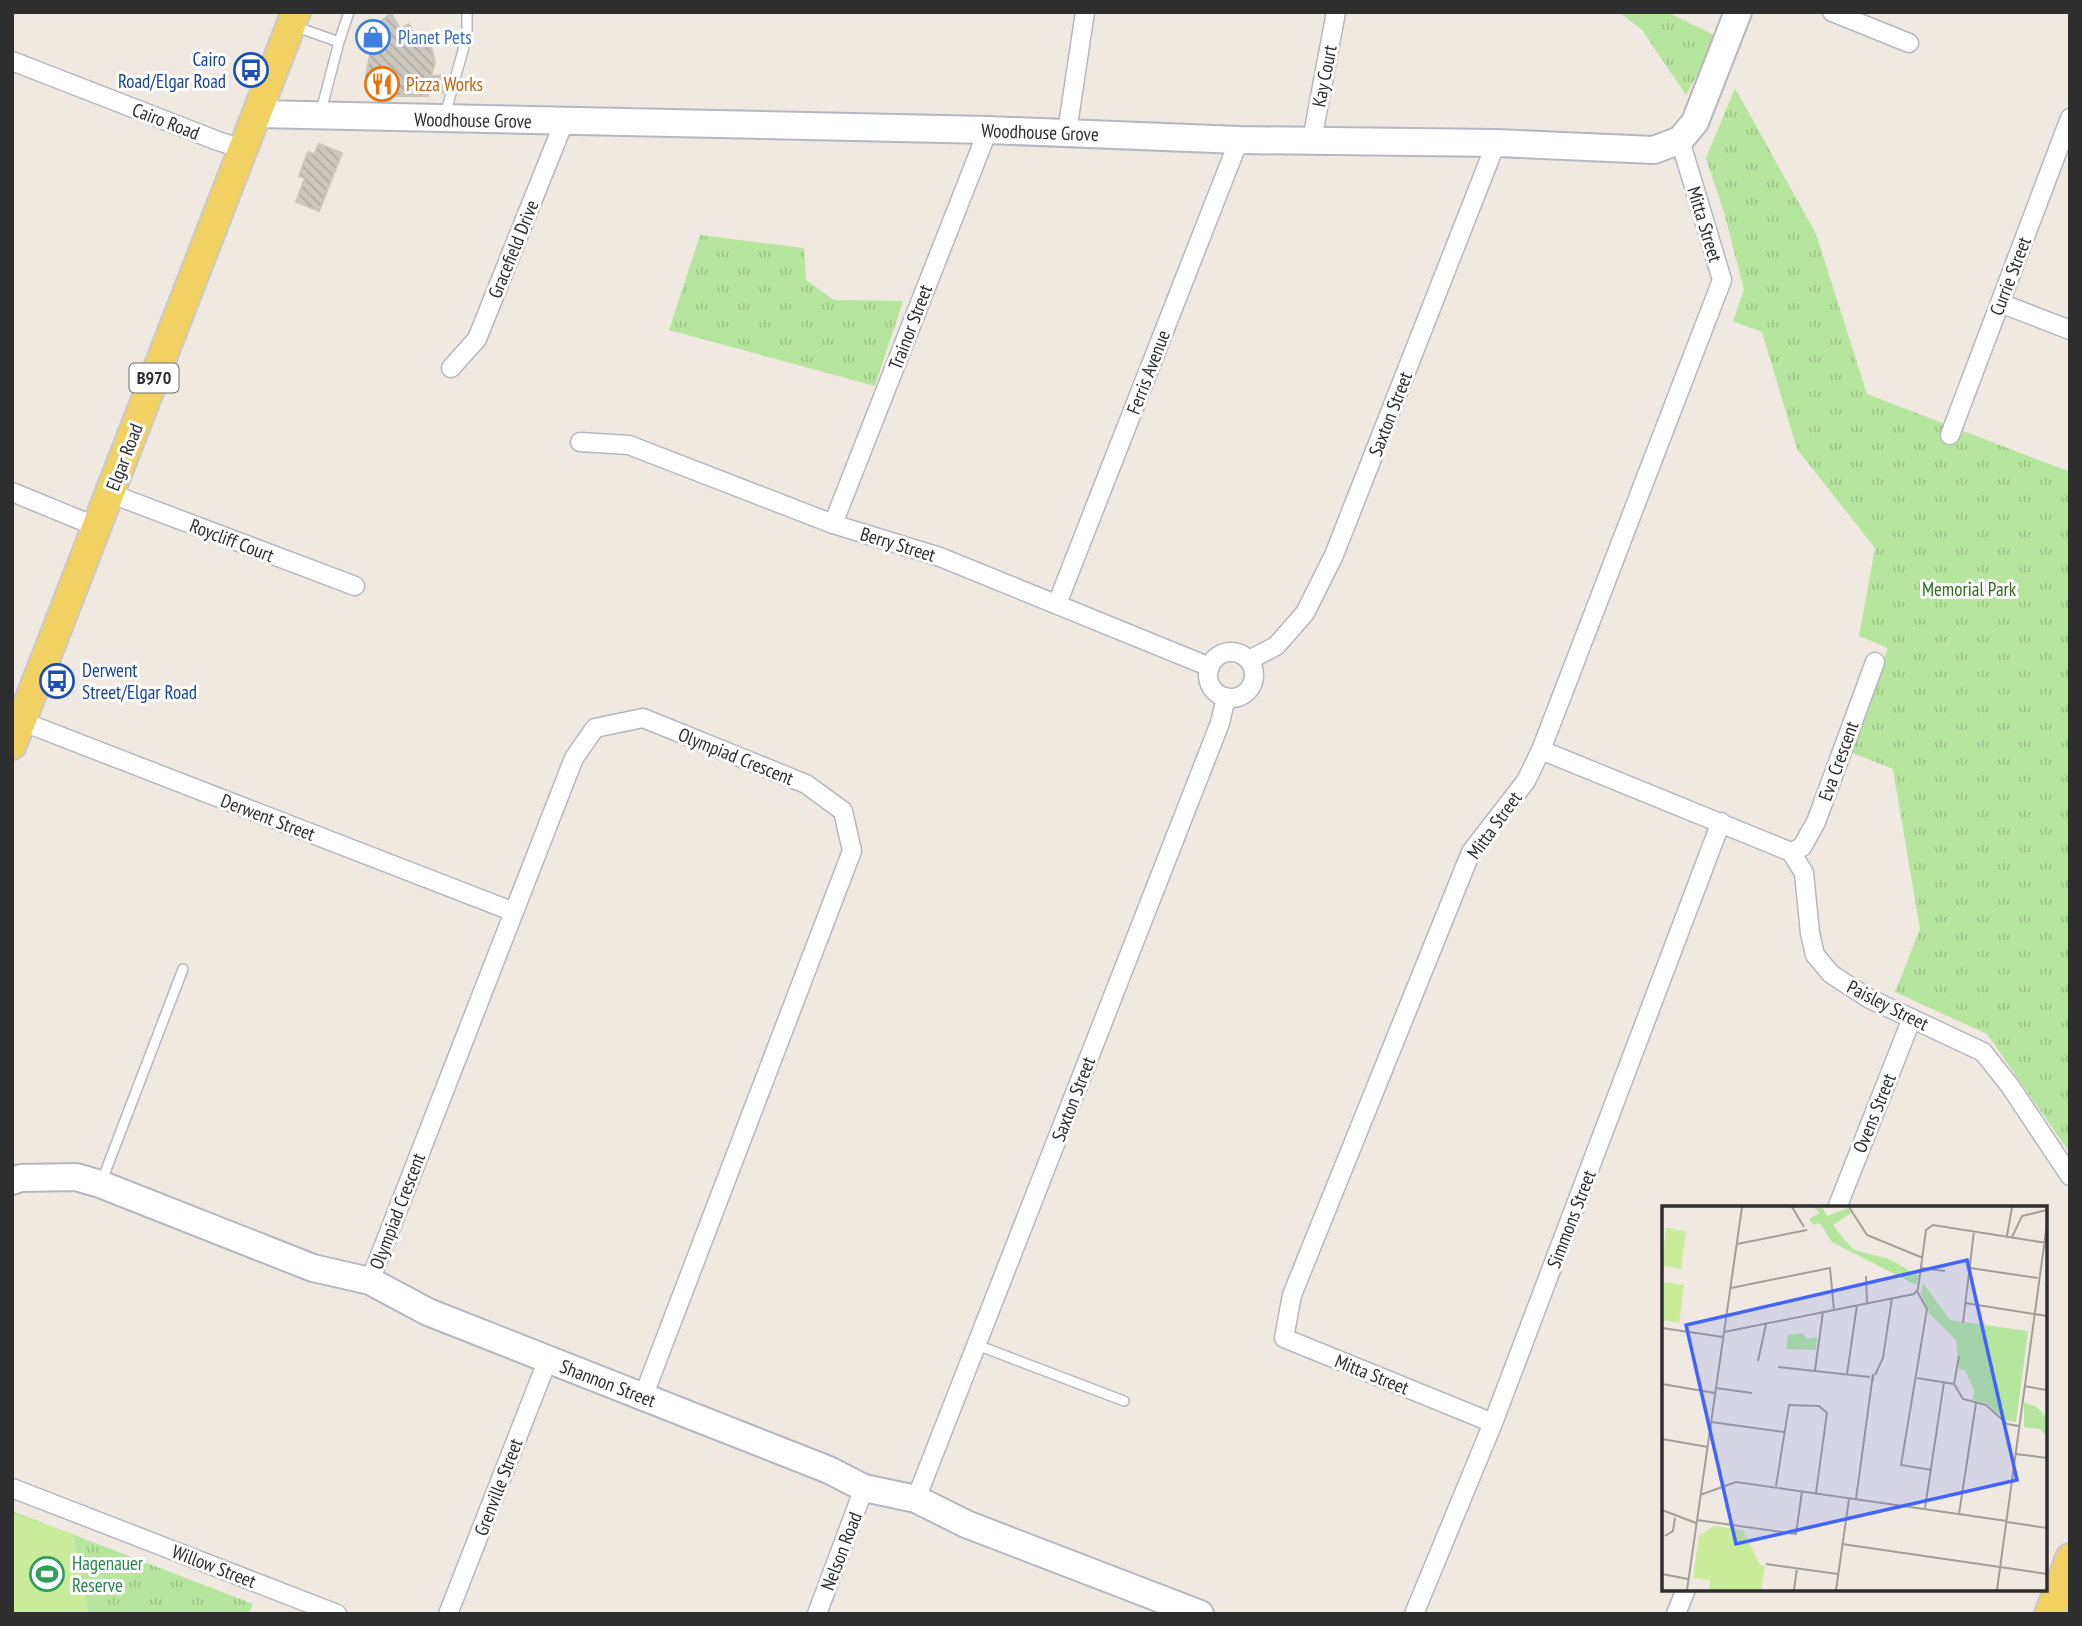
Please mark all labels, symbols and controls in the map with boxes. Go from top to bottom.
shop icon: Planet Pets [354,18,392,56]
place label: Planet Pets [398,25,472,49]
street label: Kay Court [1306,42,1342,109]
place label: Cairo Road/Elgar Road [118,47,226,93]
bus stop icon: Cairo Road/Elgar Road [232,51,270,89]
restaurant icon: Pizza Works [363,65,401,103]
place label: Pizza Works [406,72,483,96]
street label: Cairo Road [129,97,203,145]
street label: Woodhouse Grove [414,107,532,133]
street label: Woodhouse Grove [981,118,1099,146]
street label: Mitta Street [1682,183,1728,265]
street label: Gracefield Drive [482,196,544,302]
street label: Currie Street [1984,232,2036,319]
street label: Trainor Street [883,280,937,373]
street label: Ferris Avenue [1121,326,1175,417]
road number: B970 [130,364,178,392]
street label: Saxton Street [1363,368,1417,460]
street label: Elgar Road [100,420,148,494]
street label: Roycliff Court [187,513,278,567]
street label: Berry Street [858,521,939,567]
park label: Memorial Park [1922,577,2017,601]
place label: Derwent Street/Elgar Road [82,658,197,704]
bus stop icon: Derwent Street/Elgar Road [38,662,76,700]
street label: Eva Crescent [1813,717,1864,804]
street label: Olympiad Crescent [675,722,798,790]
street label: Mitta Street [1461,786,1527,863]
street label: Derwent Street [218,788,319,846]
street label: Paisley Street [1843,974,1933,1036]
street label: Saxton Street [1046,1053,1100,1145]
street label: Ovens Street [1847,1069,1901,1156]
street label: Olympiad Crescent [364,1149,430,1272]
street label: Simmons Street [1541,1166,1601,1272]
inset map [1662,1206,2047,1591]
street label: Mitta Street [1332,1348,1413,1400]
street label: Shannon Street [557,1354,660,1413]
street label: Grenville Street [468,1434,528,1539]
street label: Nelson Road [815,1508,867,1594]
street label: Willow Street [169,1539,260,1593]
place label: Hagenauer Reserve [72,1551,144,1597]
sports icon: Hagenauer Reserve [28,1555,66,1593]

